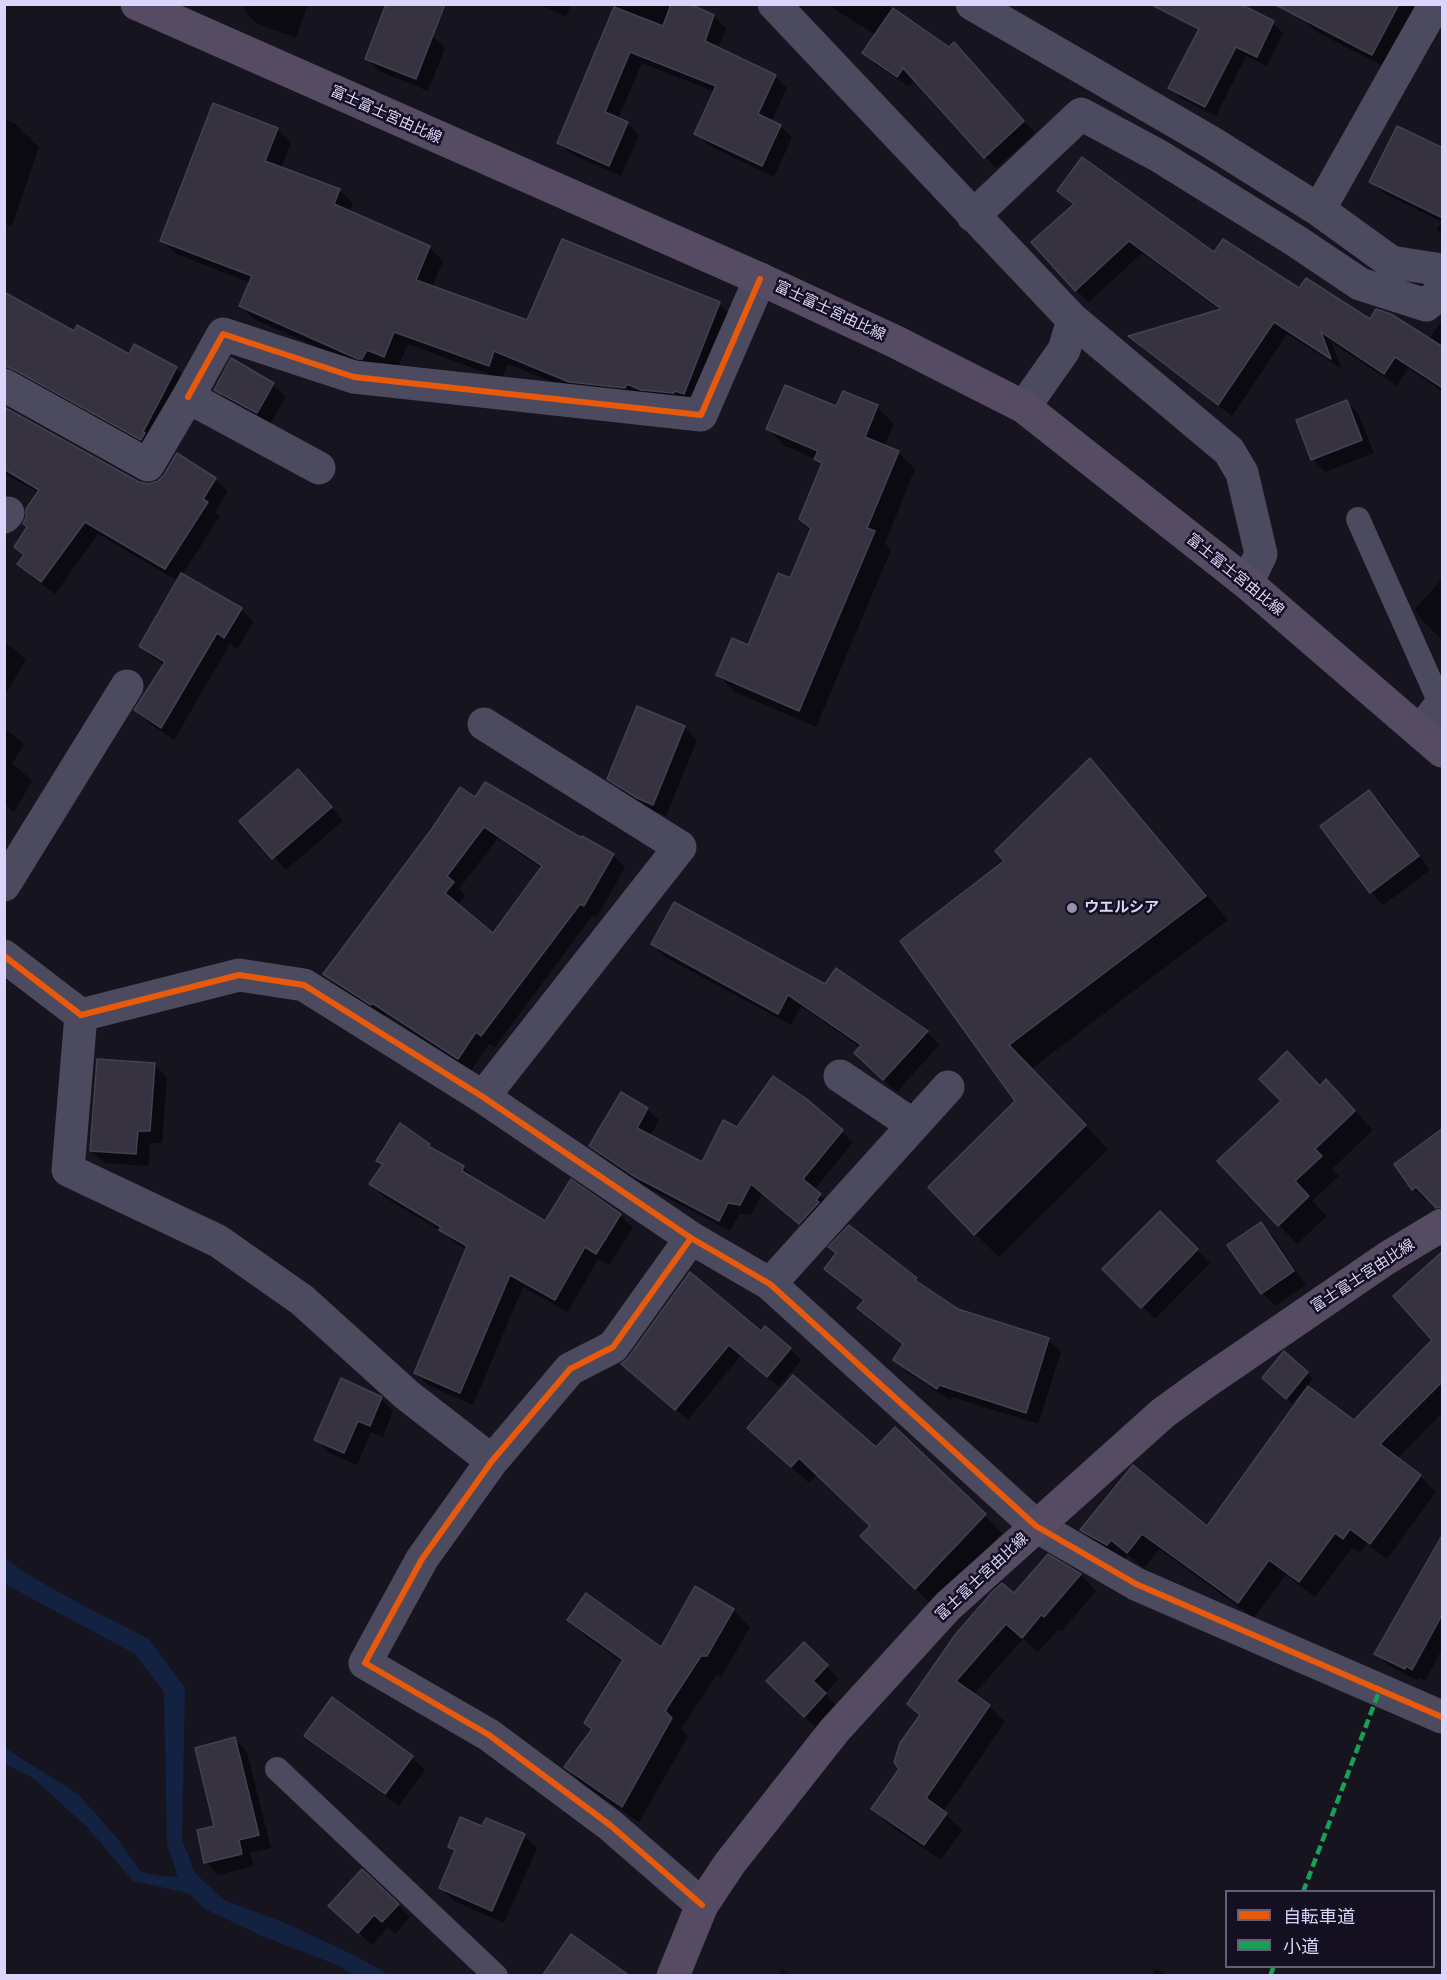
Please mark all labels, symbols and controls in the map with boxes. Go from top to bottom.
street label: 富士富士宮由比線 [328,82,444,148]
street label: 富士富士宮由比線 [772,277,888,345]
street label: 富士富士宮由比線 [1183,530,1287,620]
place label: ウエルシア [1084,899,1159,917]
marker: ウエルシア [1065,901,1079,915]
street label: 富士富士宮由比線 [1308,1236,1418,1316]
street label: 富士富士宮由比線 [932,1529,1032,1625]
legend [1225,1890,1435,1968]
text: 自転車道 [1283,1905,1355,1928]
text: 小道 [1283,1935,1319,1958]

